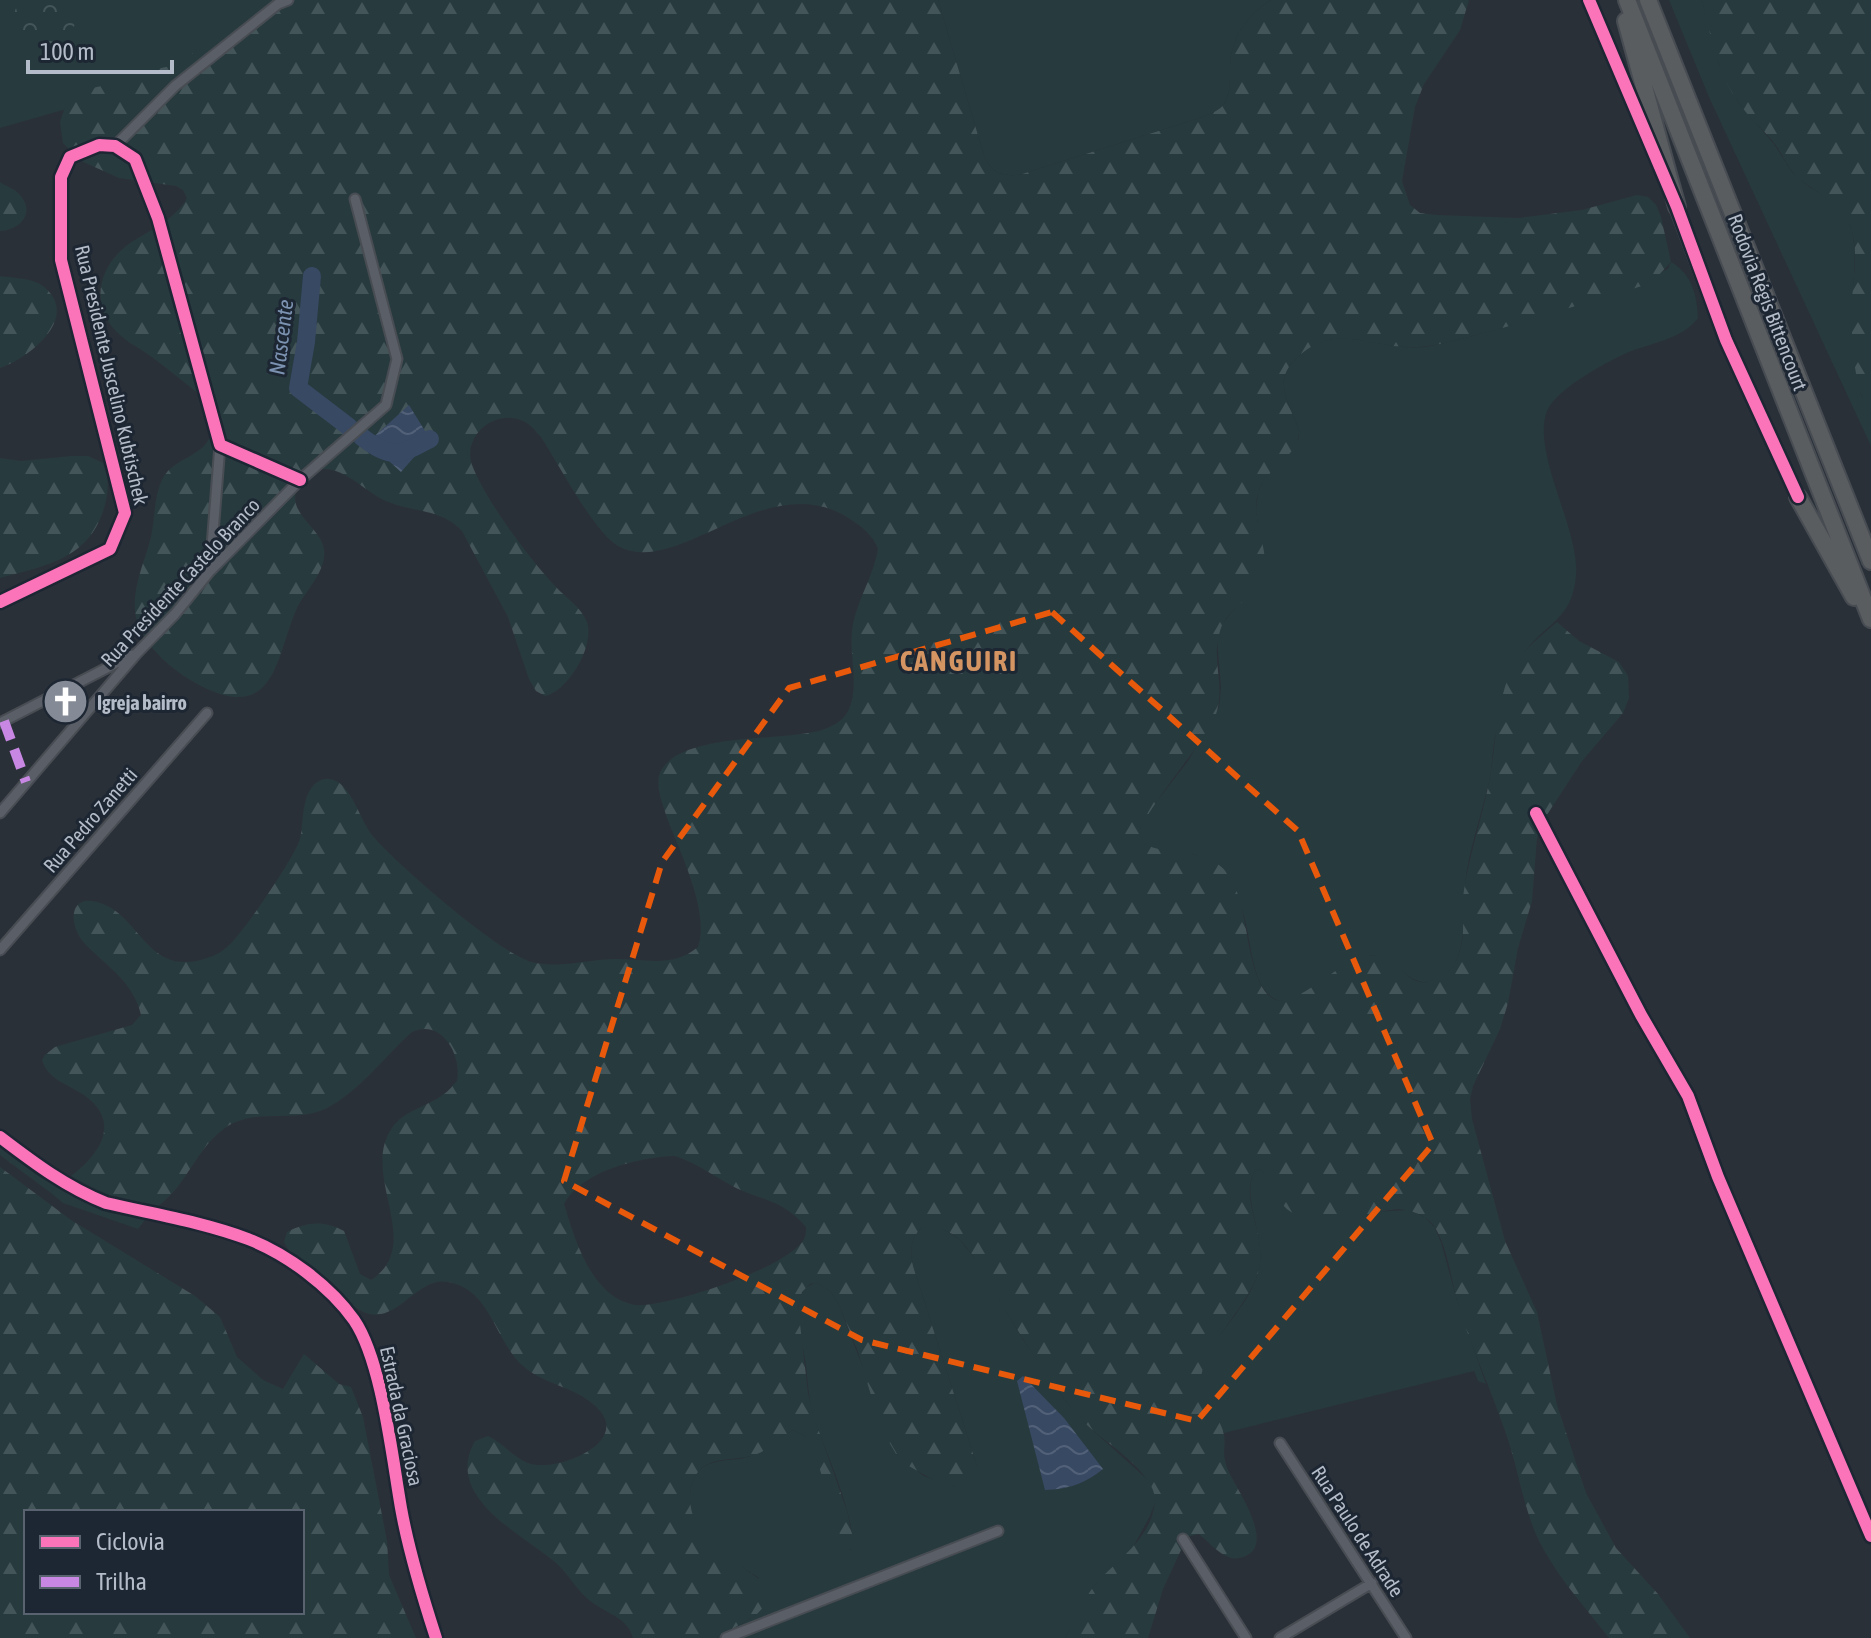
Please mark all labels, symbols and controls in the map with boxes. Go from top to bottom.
scale bar [28,24,172,74]
text: 100 m [40,38,94,65]
street label: Rodovia Régis Bittencourt [1724,211,1812,394]
street label: Rua Presidente Juscelino Kubtischek [71,243,153,507]
water label: Nascente [263,298,299,376]
street label: Rua Presidente Castelo Branco [96,493,264,671]
district label: CANGUIRI [900,645,1018,677]
church icon: Igreja bairro [42,678,90,726]
place label: Igreja bairro [97,691,187,714]
street label: Rua Pedro Zanetti [38,763,142,877]
street label: Estrada da Graciosa [376,1344,428,1488]
street label: Rua Paulo de Adrade [1307,1461,1409,1601]
legend [24,1510,304,1614]
text: Ciclovia [96,1528,165,1555]
text: Trilha [96,1568,147,1595]

